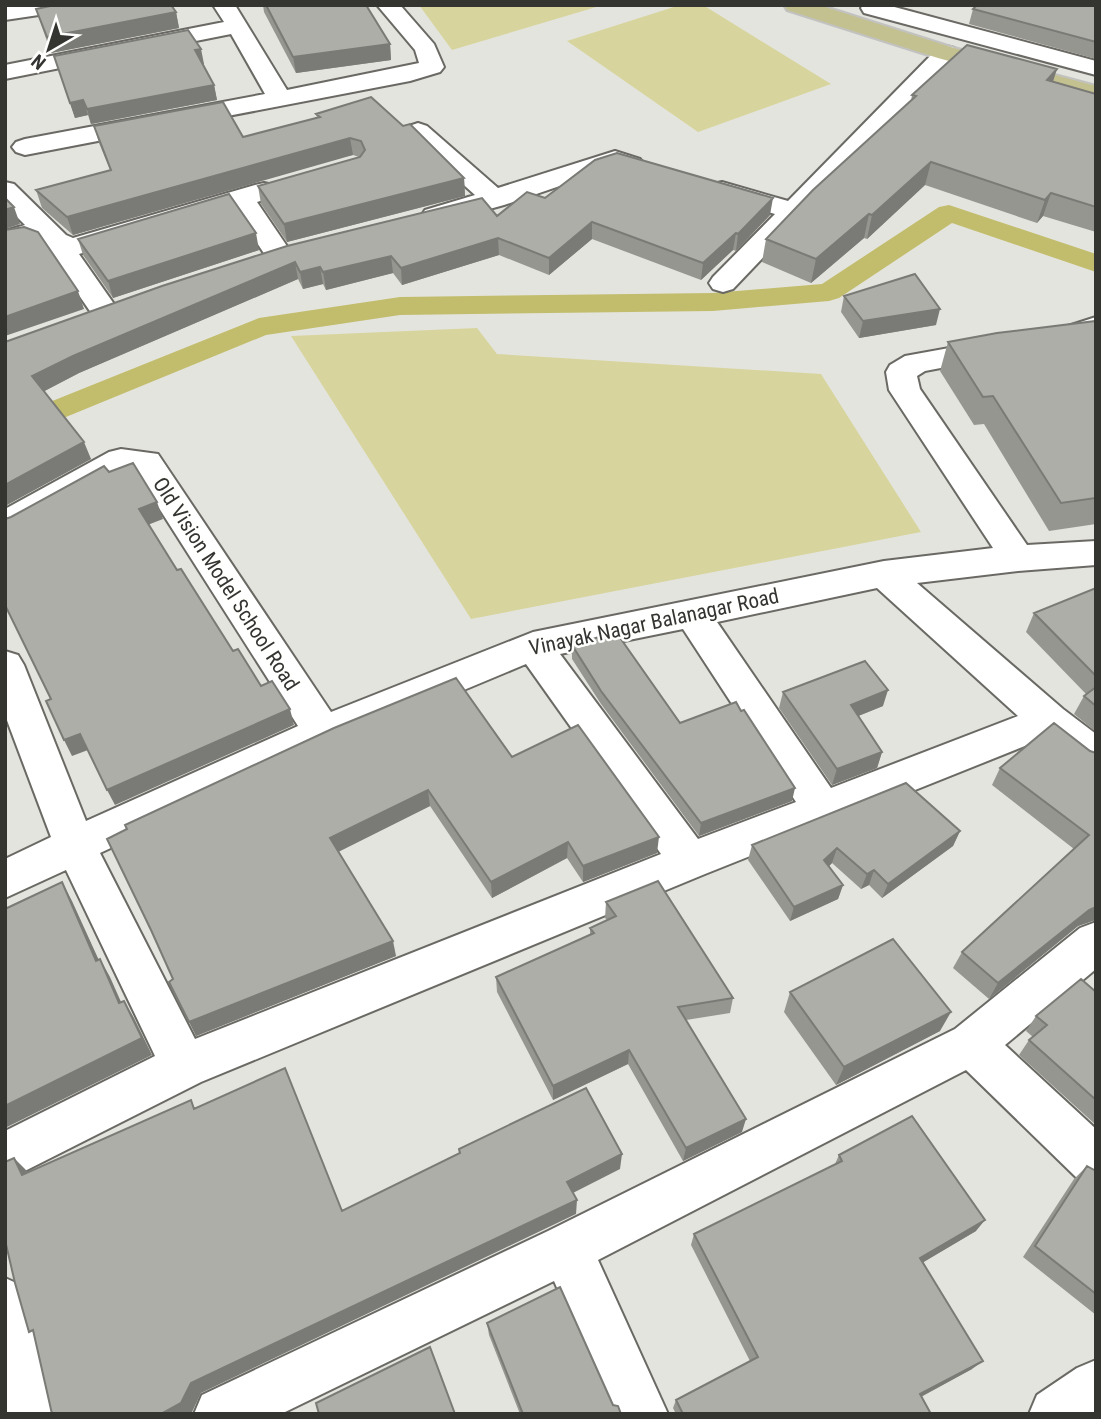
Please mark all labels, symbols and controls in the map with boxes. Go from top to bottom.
north arrow [14,14,84,84]
text: N [27,49,50,74]
street label: Old Vision Model School Road [148,473,304,695]
street label: Vinayak Nagar Balanagar Road [527,584,781,660]

